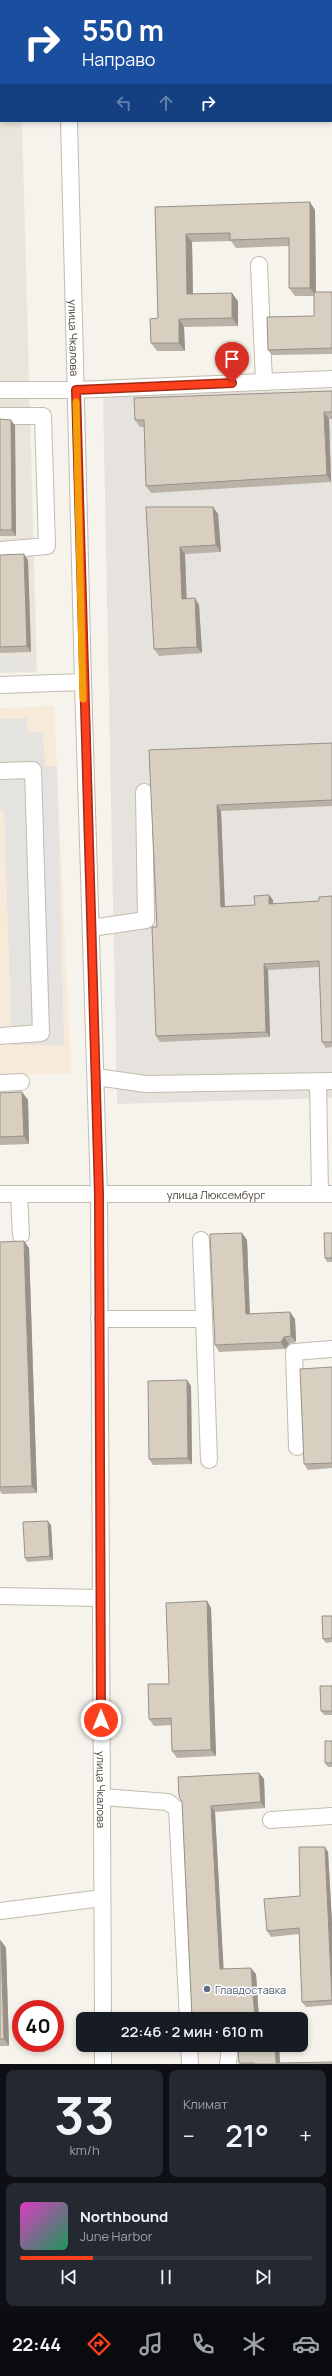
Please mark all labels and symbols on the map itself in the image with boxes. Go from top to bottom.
street label: улица Чкалова [66,299,83,377]
pin [215,342,249,383]
street label: улица Люксембург [167,1187,265,1202]
position arrow [80,1699,122,1741]
street label: улица Чкалова [94,1751,110,1828]
place label: Главдоставка [215,1982,286,1997]
marker: Главдоставка [202,1984,212,1994]
speed limit sign: 40 [12,2000,64,2052]

